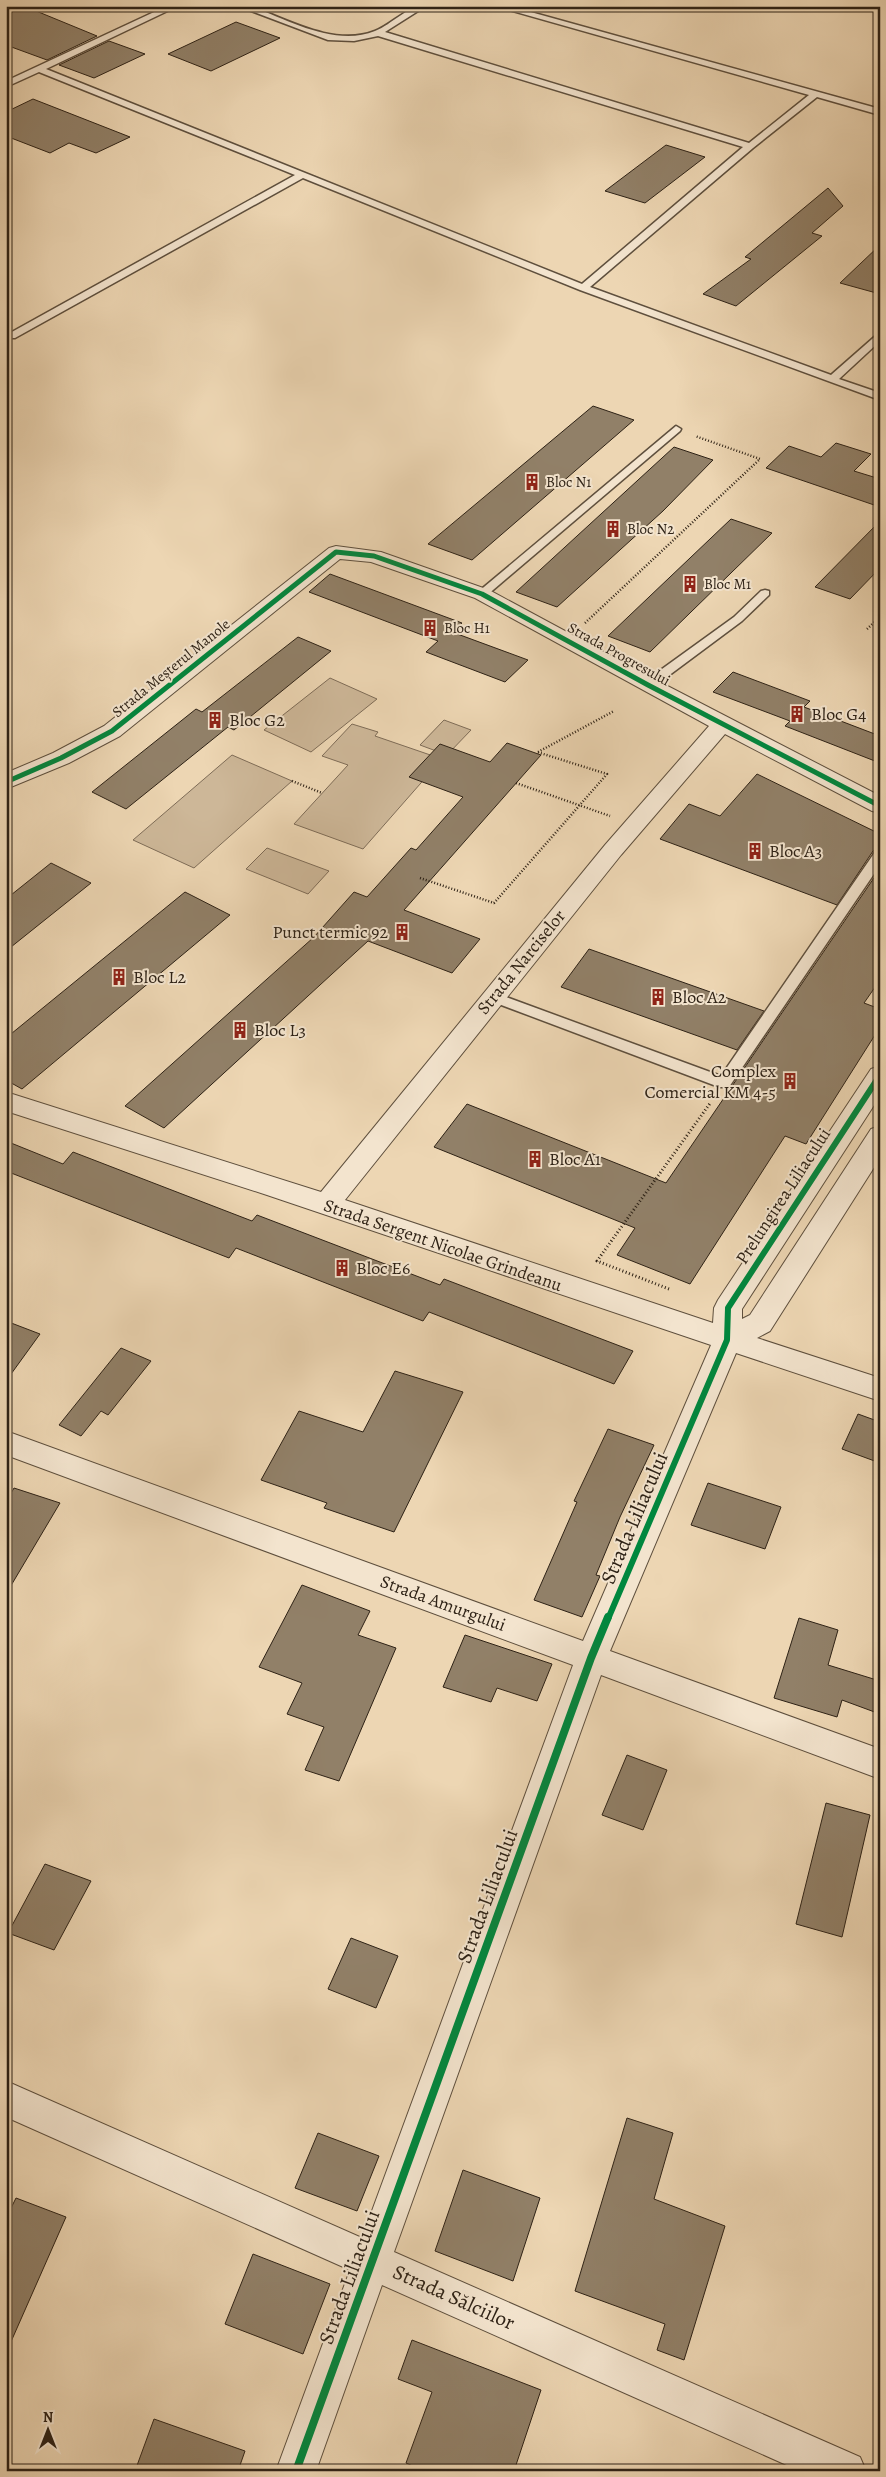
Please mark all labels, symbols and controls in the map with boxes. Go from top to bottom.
building icon: Bloc N1 [522,472,542,492]
place label: Bloc N1 [546,472,591,492]
building icon: Bloc N2 [603,519,623,539]
place label: Bloc N2 [627,519,674,539]
building icon: Bloc M1 [680,574,700,594]
place label: Bloc M1 [704,574,751,594]
street label: Strada Meșterul Manole [108,614,234,722]
street label: Strada Progresului [564,617,674,691]
building icon: Bloc H1 [420,618,440,638]
place label: Bloc H1 [444,618,490,638]
place label: Bloc G4 [811,702,866,726]
building icon: Bloc G4 [787,704,807,724]
place label: Bloc G2 [229,708,285,732]
building icon: Bloc G2 [205,710,225,730]
place label: Bloc A3 [769,839,822,863]
building icon: Bloc A3 [745,841,765,861]
street label: Strada Narciselor [471,905,571,1019]
place label: Punct termic 92 [272,920,388,944]
building icon: Punct termic 92 [392,922,412,942]
place label: Bloc L2 [133,965,186,989]
building icon: Bloc L2 [109,967,129,987]
place label: Bloc A2 [672,985,727,1009]
building icon: Bloc A2 [648,987,668,1007]
place label: Bloc L3 [254,1018,306,1042]
building icon: Bloc L3 [230,1020,250,1040]
place label: Complex Comercial KM 4-5 [644,1059,776,1104]
building icon: Complex Comercial KM 4-5 [780,1071,800,1091]
street label: Prelungirea Liliacului [730,1123,836,1269]
place label: Bloc A1 [549,1147,601,1171]
building icon: Bloc A1 [525,1149,545,1169]
street label: Strada Sergent Nicolae Grindeanu [321,1193,566,1297]
place label: Bloc E6 [356,1256,410,1280]
building icon: Bloc E6 [332,1258,352,1278]
street label: Strada Liliacului [594,1448,674,1588]
street label: Strada Amurgului [377,1569,509,1637]
street label: Strada Liliacului [450,1825,524,1967]
street label: Strada Liliacului [312,2206,386,2348]
street label: Strada Sălciilor [389,2258,519,2336]
north arrow [22,2404,72,2454]
text: N [43,2408,53,2427]

